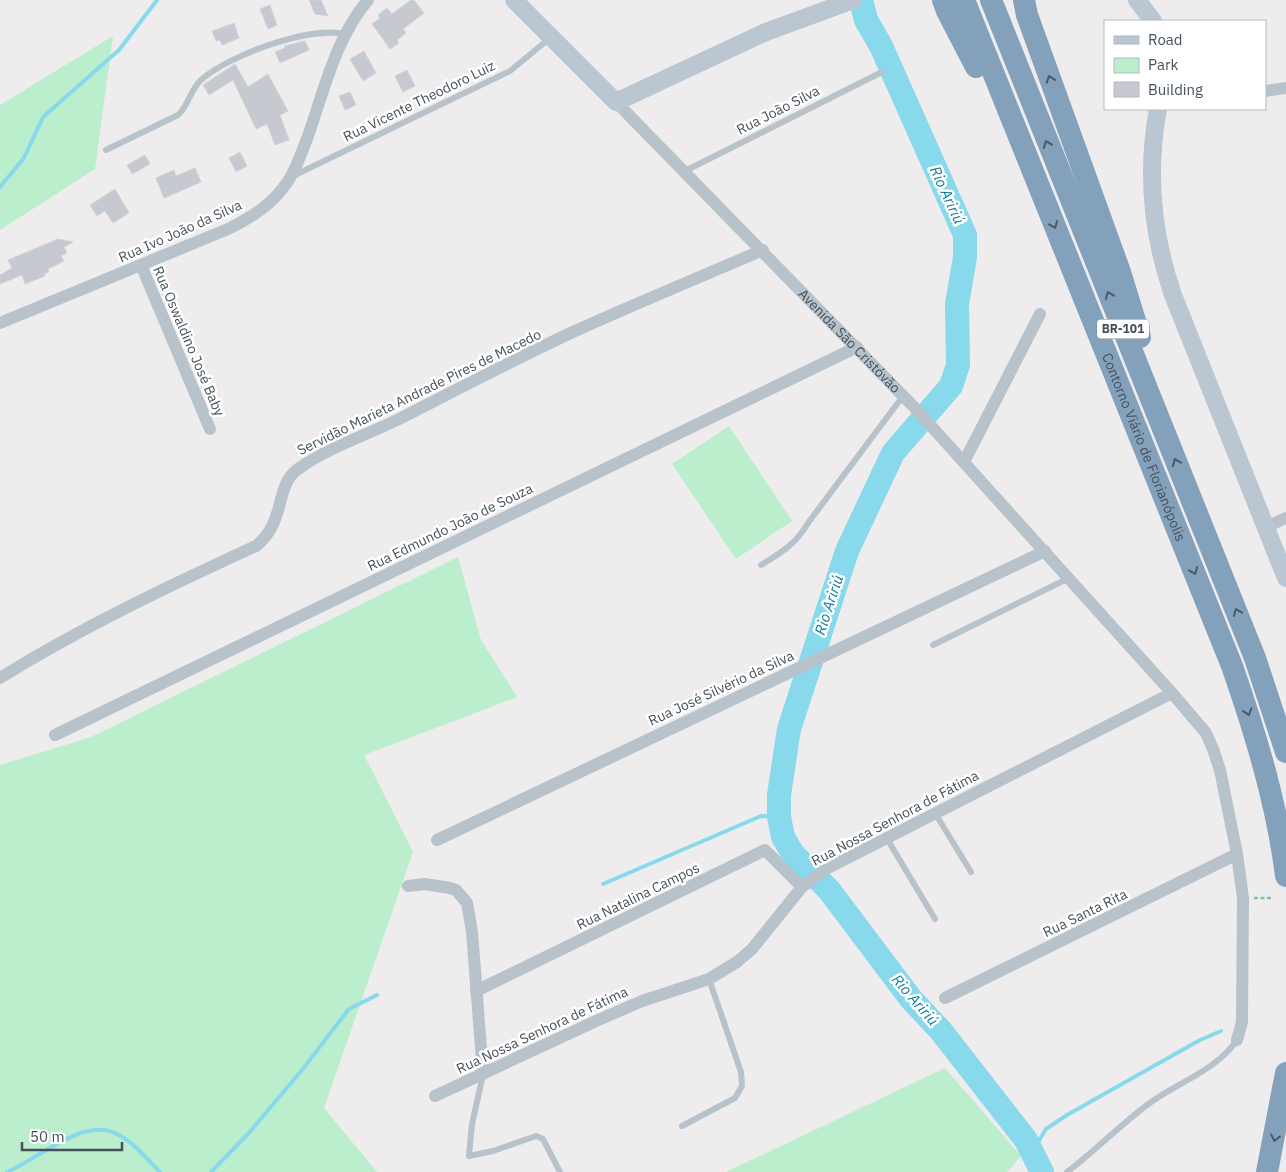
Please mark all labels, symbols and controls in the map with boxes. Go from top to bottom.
legend [1104,20,1266,110]
text: Road [1148,30,1183,49]
text: Park [1148,55,1178,74]
street label: Rua Vicente Theodoro Luiz [340,56,498,146]
one-way arrow [1046,75,1056,84]
text: Building [1148,80,1203,99]
street label: Rua João Silva [733,81,823,139]
one-way arrow [1043,140,1054,149]
water label: Rio Aririú [926,163,969,227]
street label: Rua Ivo João da Silva [115,195,245,266]
one-way arrow [1049,221,1059,229]
street label: Rua Oswaldino José Baby [149,263,229,419]
street label: Avenida São Cristóvão [794,285,905,397]
one-way arrow [1104,291,1115,300]
road number: BR-101 [1097,320,1149,338]
street label: Servidão Marieta Andrade Pires de Macedo [294,325,544,459]
street label: Contorno Viário de Florianópolis [1098,350,1190,544]
one-way arrow [1172,458,1182,466]
street label: Rua Edmundo João de Souza [364,479,536,575]
one-way arrow [1188,566,1198,575]
water label: Rio Aririú [810,573,847,637]
one-way arrow [1233,608,1243,617]
street label: Rua José Silvério da Silva [645,646,797,730]
one-way arrow [1242,708,1252,716]
street label: Rua Nossa Senhora de Fátima [808,766,982,870]
street label: Rua Natalina Campos [574,858,703,934]
street label: Rua Santa Rita [1040,885,1131,941]
water label: Rio Aririú [888,970,943,1029]
street label: Rua Nossa Senhora de Fátima [453,982,631,1078]
scale bar [22,1120,122,1152]
text: 50 m [30,1127,65,1146]
one-way arrow [1270,1134,1281,1143]

